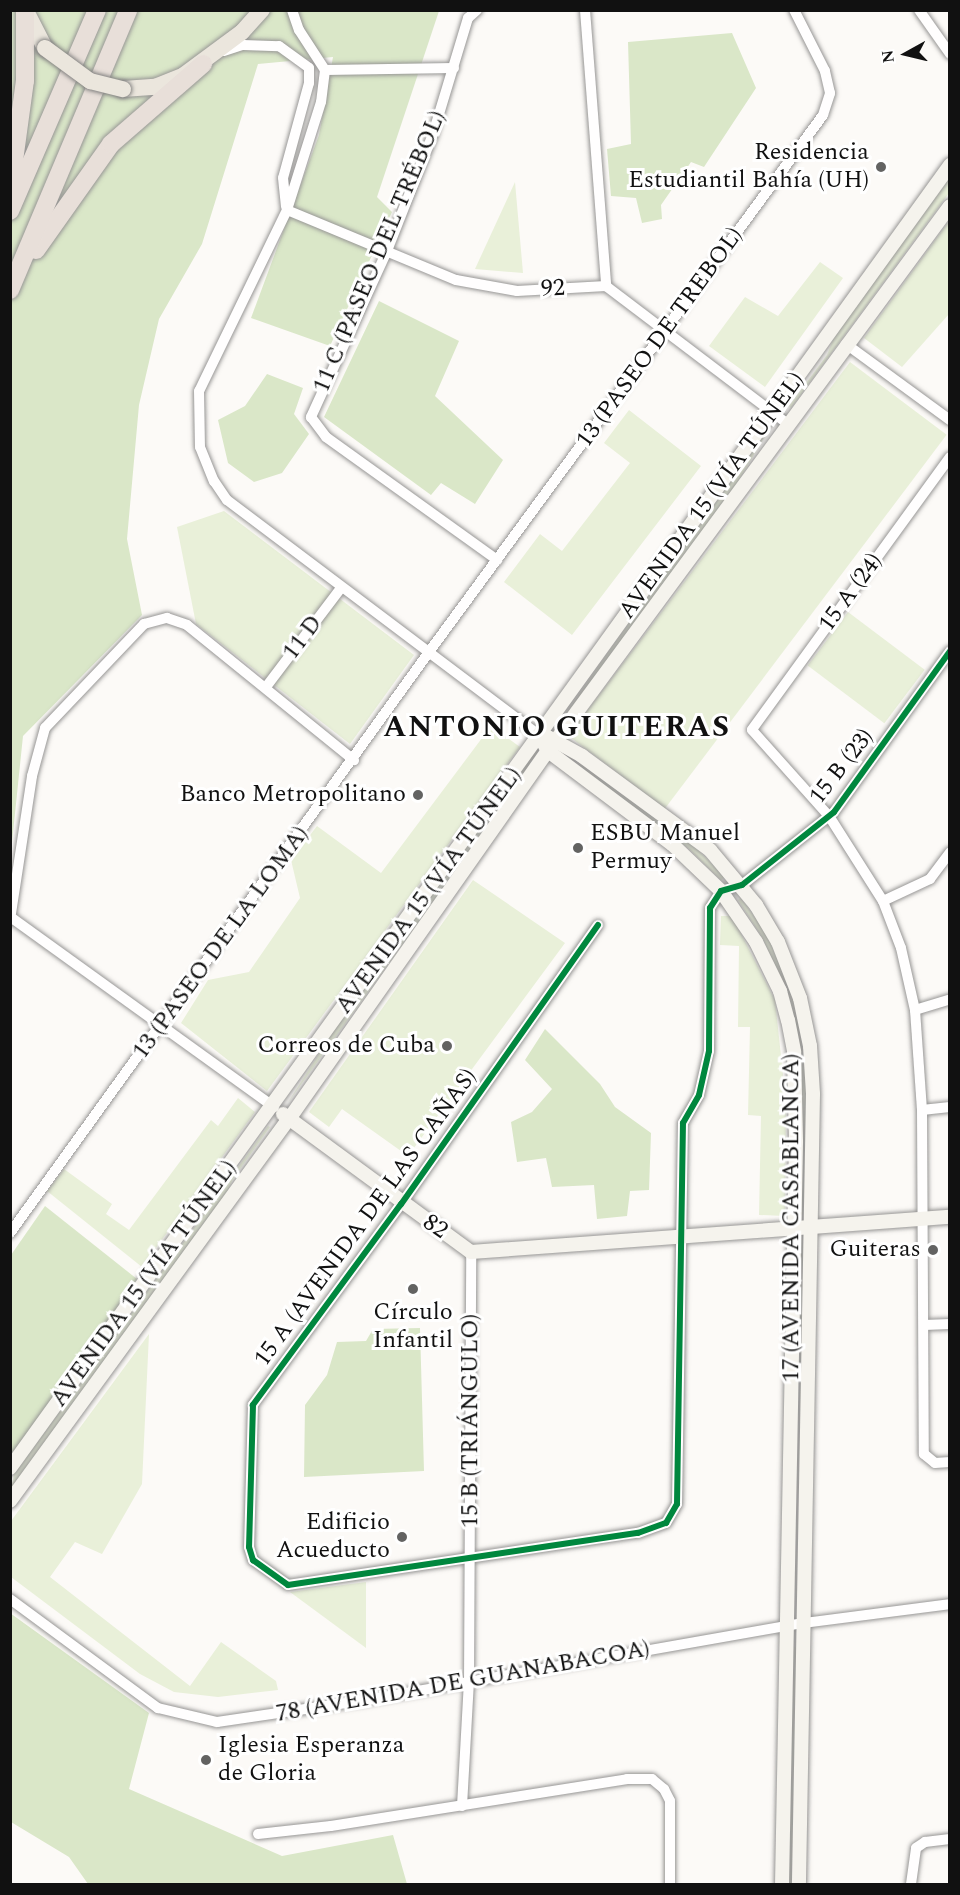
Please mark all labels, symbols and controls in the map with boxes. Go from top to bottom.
north arrow [876,24,936,84]
text: N [875,48,901,65]
street label: 11 C (PASEO DEL TRÉBOL) [307,107,453,397]
place label: Residencia Estudiantil Bahía (UH) [628,139,869,195]
marker: Residencia Estudiantil Bahía (UH) [874,160,888,174]
street label: 13 (PASEO DE TREBOL) [570,222,750,454]
street label: 92 [540,274,566,304]
street label: AVENIDA 15 (VÍA TÚNEL) [613,367,811,625]
street label: 15 A (24) [813,548,889,638]
street label: 11 D [277,610,329,666]
district label: ANTONIO GUITERAS [383,709,731,745]
street label: 15 B (23) [804,724,880,810]
street label: AVENIDA 15 (VÍA TÚNEL) [330,762,528,1020]
place label: Banco Metropolitano [180,781,406,809]
marker: Banco Metropolitano [411,788,425,802]
place label: ESBU Manuel Permuy [590,820,740,876]
street label: 13 (PASEO DE LA LOMA) [127,821,315,1065]
marker: ESBU Manuel Permuy [571,841,585,855]
place label: Correos de Cuba [257,1032,435,1060]
marker: Correos de Cuba [440,1039,454,1053]
street label: 17 (AVENIDA CASABLANCA) [778,1054,806,1382]
street label: 15 A (AVENIDA DE LAS CAÑAS) [248,1064,484,1372]
street label: AVENIDA 15 (VÍA TÚNEL) [45,1155,243,1413]
street label: 82 [417,1208,453,1246]
place label: Guiteras [830,1236,921,1264]
marker: Guiteras [926,1243,940,1257]
marker: Círculo Infantil [406,1282,420,1296]
place label: Círculo Infantil [373,1299,453,1355]
street label: 15 B (TRIÁNGULO) [457,1314,485,1528]
place label: Edificio Acueducto [276,1509,390,1565]
marker: Edificio Acueducto [395,1530,409,1544]
street label: 78 (AVENIDA DE GUANABACOA) [274,1635,652,1729]
place label: Iglesia Esperanza de Gloria [218,1732,405,1788]
marker: Iglesia Esperanza de Gloria [199,1753,213,1767]

